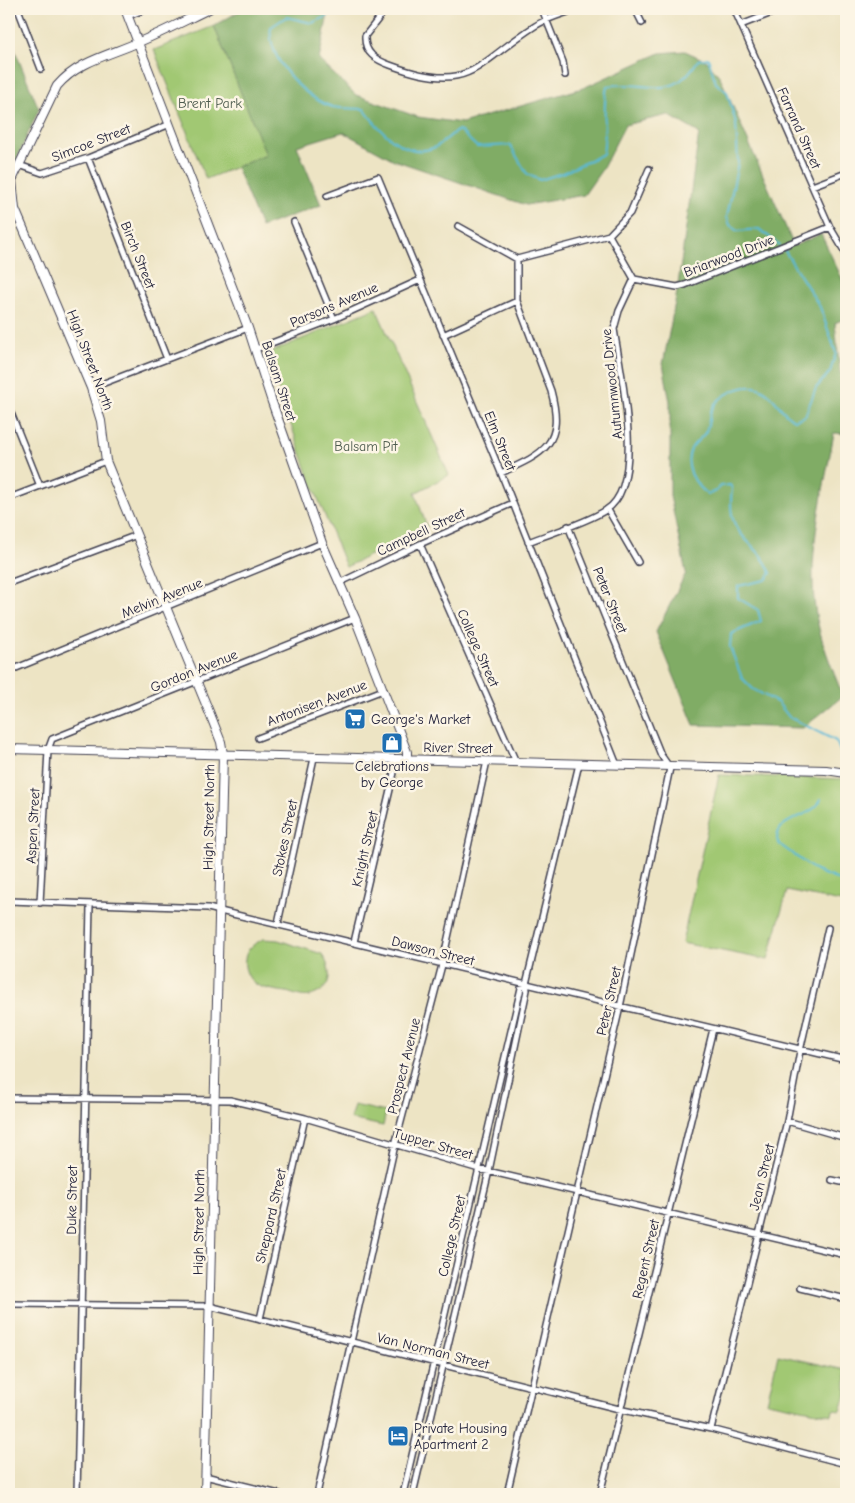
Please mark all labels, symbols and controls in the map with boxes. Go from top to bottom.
street label: Farrand Street [773,85,825,172]
park label: Brent Park [178,95,242,112]
street label: Simcoe Street [49,120,134,166]
street label: Birch Street [117,219,160,292]
street label: Briarwood Drive [681,231,777,281]
street label: Parsons Avenue [287,279,381,331]
street label: High Street North [63,307,117,413]
street label: Autumnwood Drive [598,328,626,440]
street label: Balsam Street [258,339,300,424]
street label: Elm Street [480,409,520,474]
park label: Balsam Pit [334,438,399,455]
street label: Campbell Street [374,504,469,560]
street label: Peter Street [589,564,631,637]
street label: Melvin Avenue [119,574,205,622]
street label: College Street [453,606,503,690]
street label: Gordon Avenue [148,646,240,696]
street label: Antonisen Avenue [265,676,369,730]
supermarket icon: George's Market [343,707,367,731]
place label: George's Market [371,711,471,728]
shop icon: Celebrations by George [380,731,404,755]
street label: River Street [423,739,494,757]
place label: Celebrations by George [355,758,429,791]
street label: High Street North [200,764,218,870]
street label: Aspen Street [23,787,44,864]
street label: Stokes Street [269,797,302,878]
street label: Knight Street [348,808,382,889]
street label: Dawson Street [390,932,477,970]
street label: Peter Street [593,964,625,1037]
street label: Prospect Avenue [384,1016,424,1116]
street label: Tupper Street [391,1125,476,1164]
street label: Jean Street [746,1141,779,1212]
street label: Duke Street [63,1164,81,1235]
street label: Sheppard Street [252,1166,290,1265]
street label: High Street North [190,1169,208,1275]
street label: College Street [434,1193,470,1279]
street label: Regent Street [629,1217,664,1300]
street label: Van Norman Street [375,1329,492,1373]
place label: Private Housing Apartment 2 [414,1420,508,1453]
hotel icon: Private Housing Apartment 2 [386,1424,410,1448]

